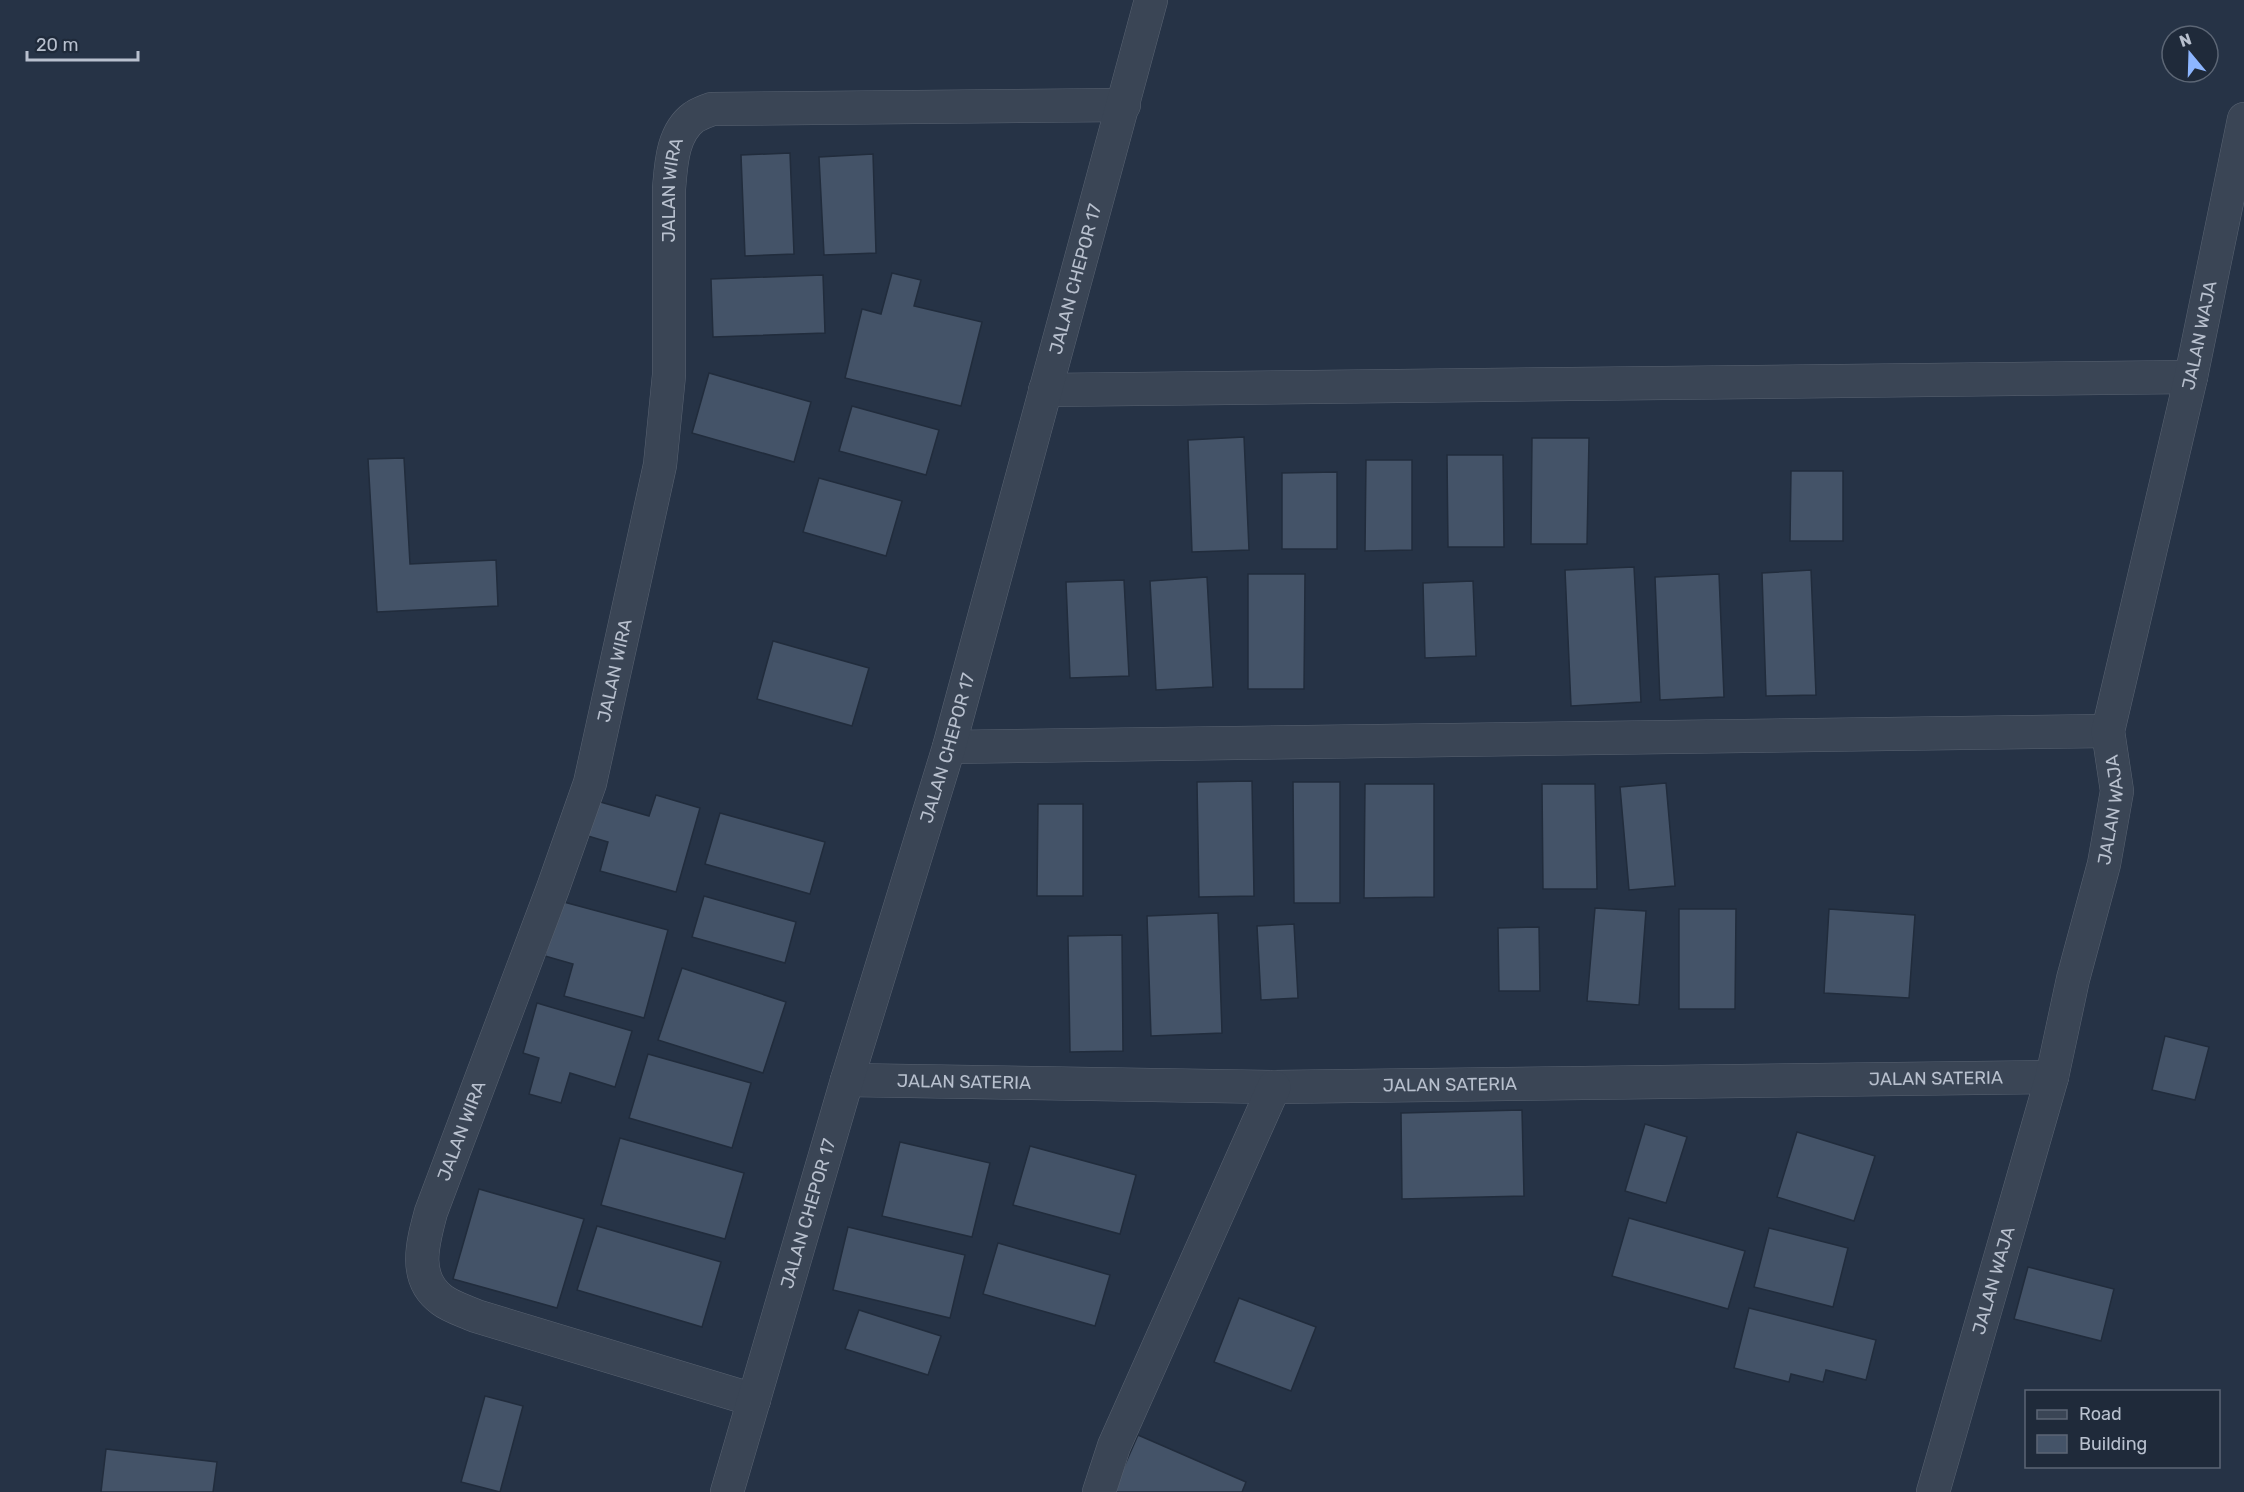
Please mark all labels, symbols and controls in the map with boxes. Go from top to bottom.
scale bar [27,24,138,62]
north arrow [2160,24,2220,84]
text: N [2177,29,2194,51]
text: 20 m [36,34,78,56]
street label: JALAN WIRA [658,135,688,243]
street label: JALAN CHEPOR 17 [1045,201,1106,357]
street label: JALAN WAJA [2177,279,2222,392]
street label: JALAN WIRA [593,617,637,724]
street label: JALAN CHEPOR 17 [915,671,979,826]
street label: JALAN WAJA [2093,753,2128,867]
street label: JALAN SATERIA [1869,1067,2003,1090]
street label: JALAN SATERIA [897,1070,1031,1094]
street label: JALAN SATERIA [1383,1073,1517,1097]
street label: JALAN WIRA [433,1078,490,1184]
street label: JALAN CHEPOR 17 [776,1136,840,1291]
street label: JALAN WAJA [1968,1224,2020,1337]
legend [2025,1390,2220,1468]
text: Road [2079,1403,2122,1425]
text: Building [2079,1433,2147,1455]

